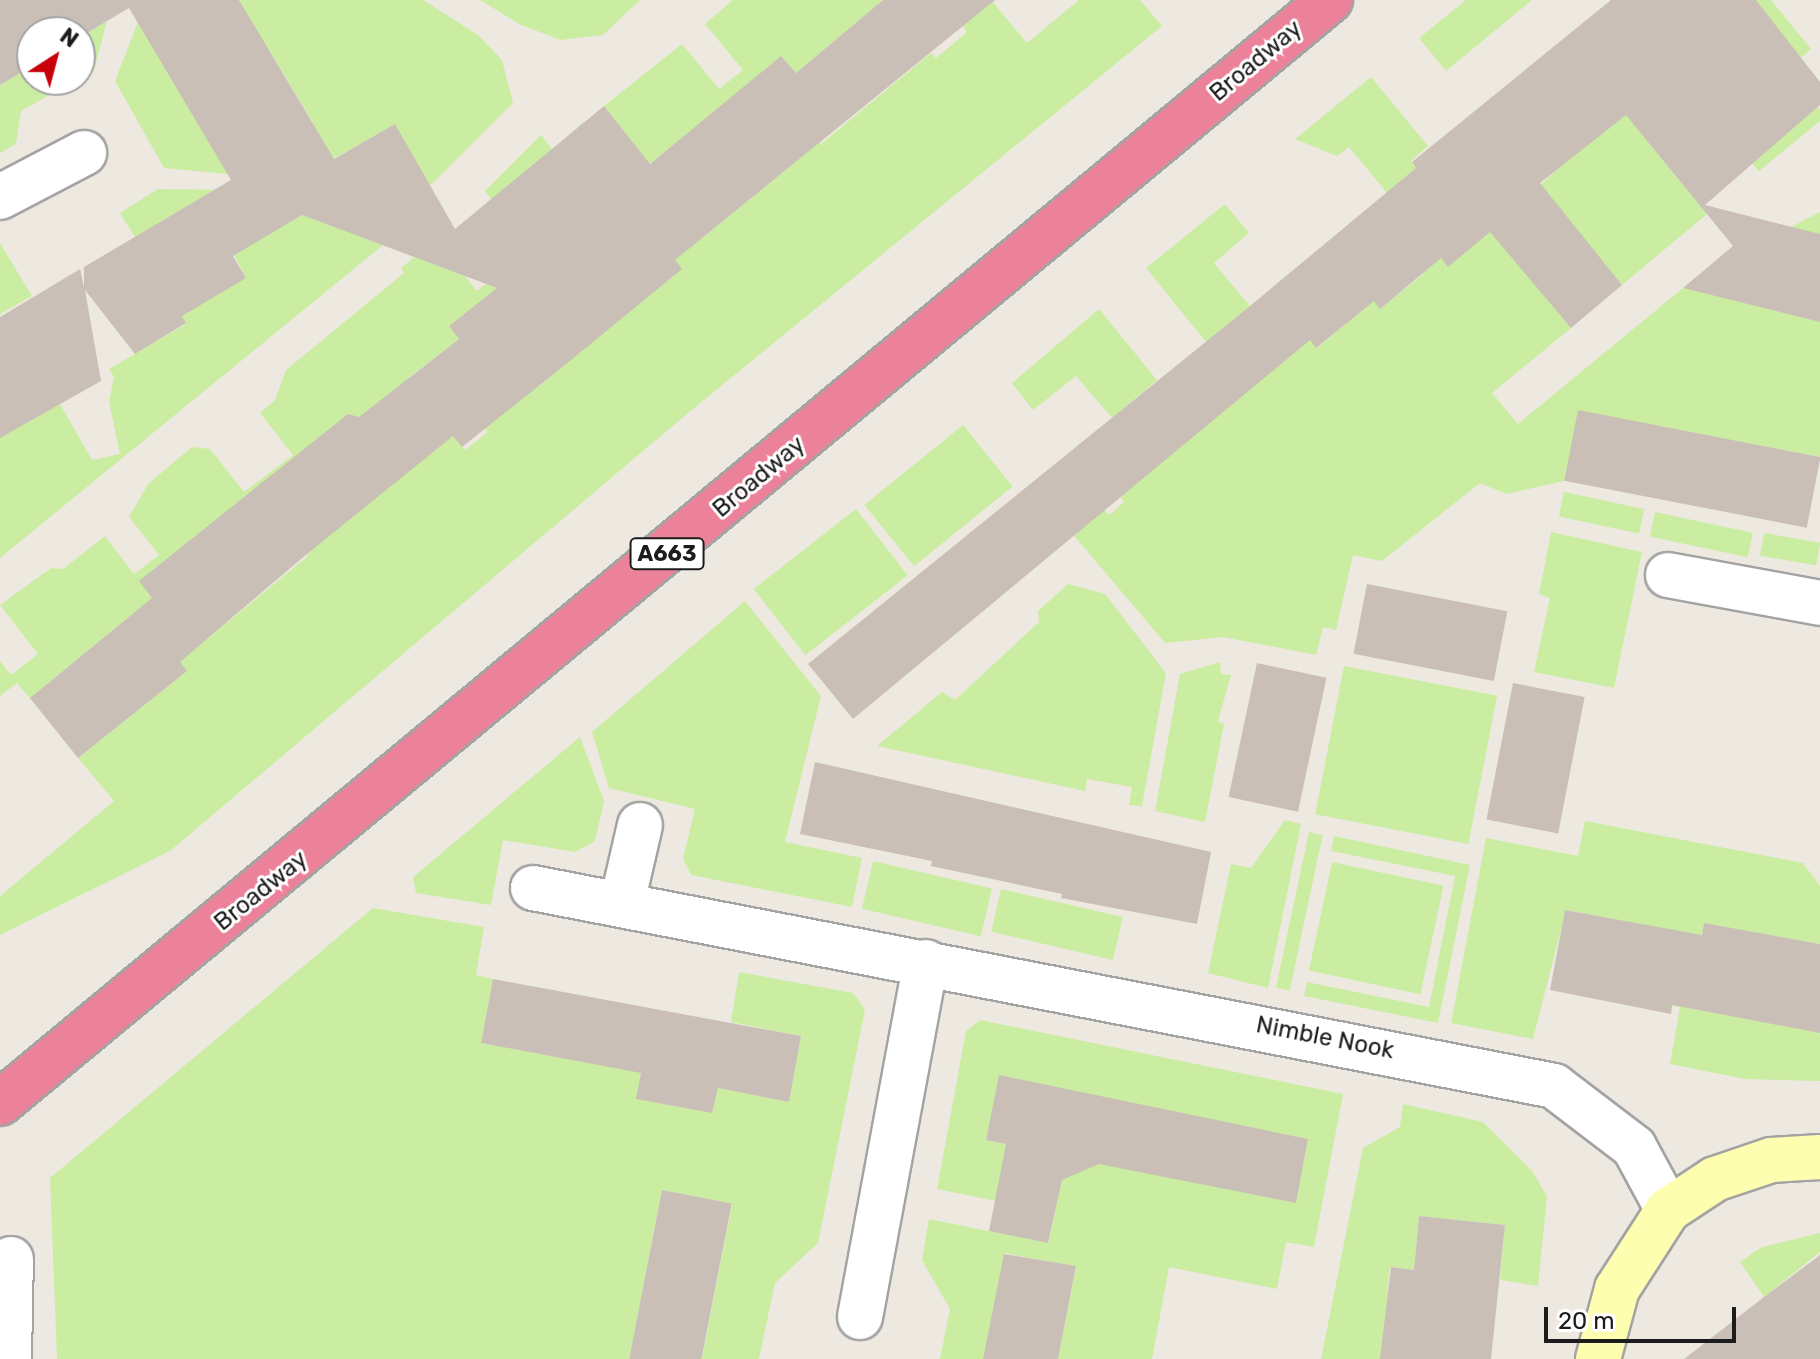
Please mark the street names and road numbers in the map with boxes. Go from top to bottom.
street label: Broadway [1204,14,1308,108]
street label: Broadway [707,430,811,524]
road number: A663 [629,536,705,572]
street label: Broadway [209,845,313,937]
street label: Nimble Nook [1254,1011,1396,1065]

